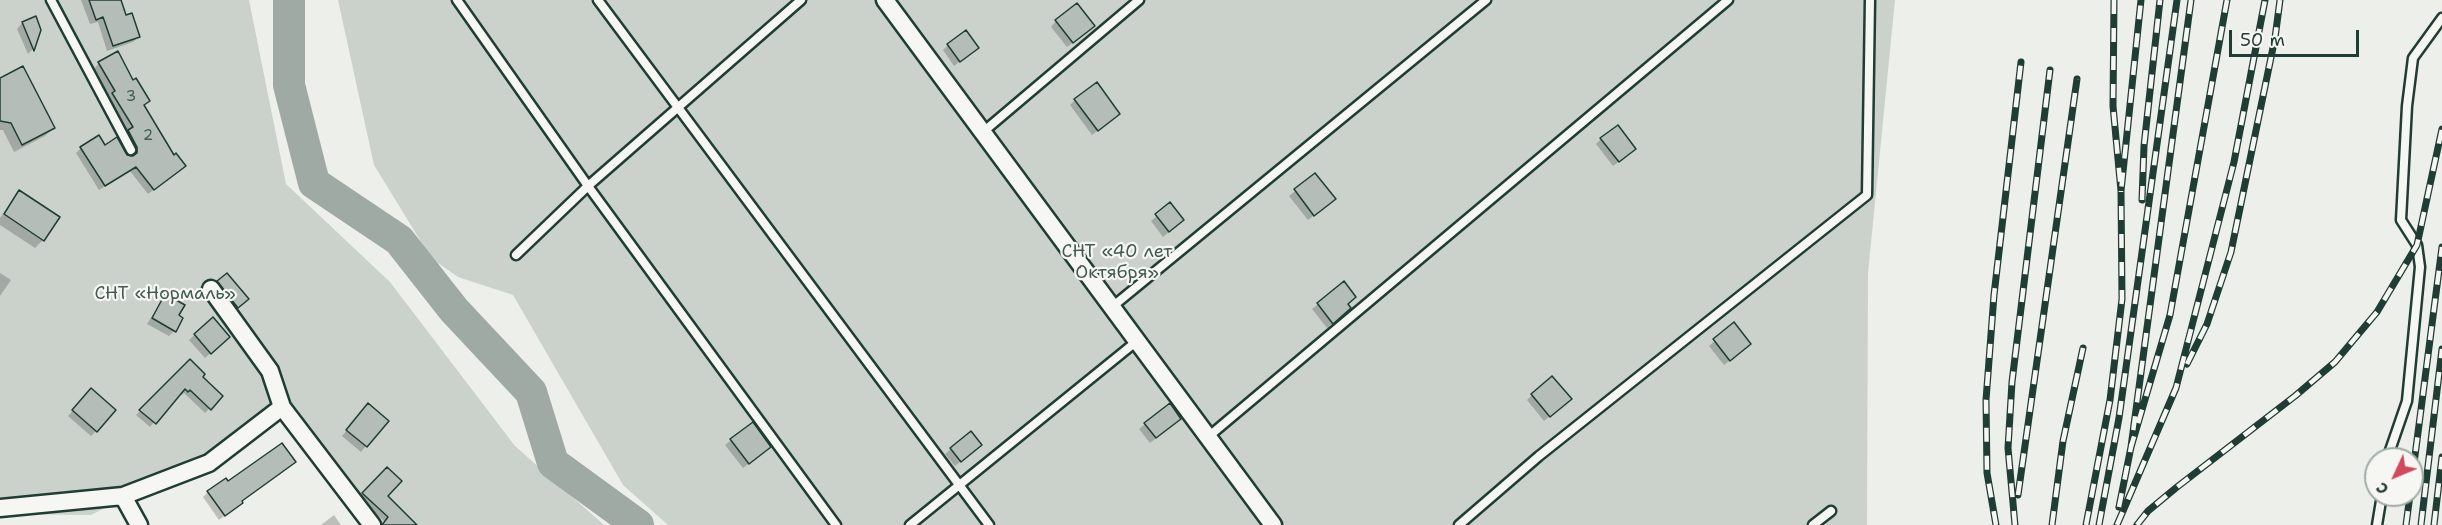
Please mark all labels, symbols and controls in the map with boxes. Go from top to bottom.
scale bar [2232,18,2362,56]
text: 50 m [2240,28,2285,52]
house number: 3 [126,88,136,106]
house number: 2 [143,127,153,145]
park label: СНТ «40 лет Октября» [1061,241,1173,284]
park label: СНТ «Нормаль» [94,283,236,305]
north arrow [2364,447,2424,507]
text: С [2371,478,2393,499]

